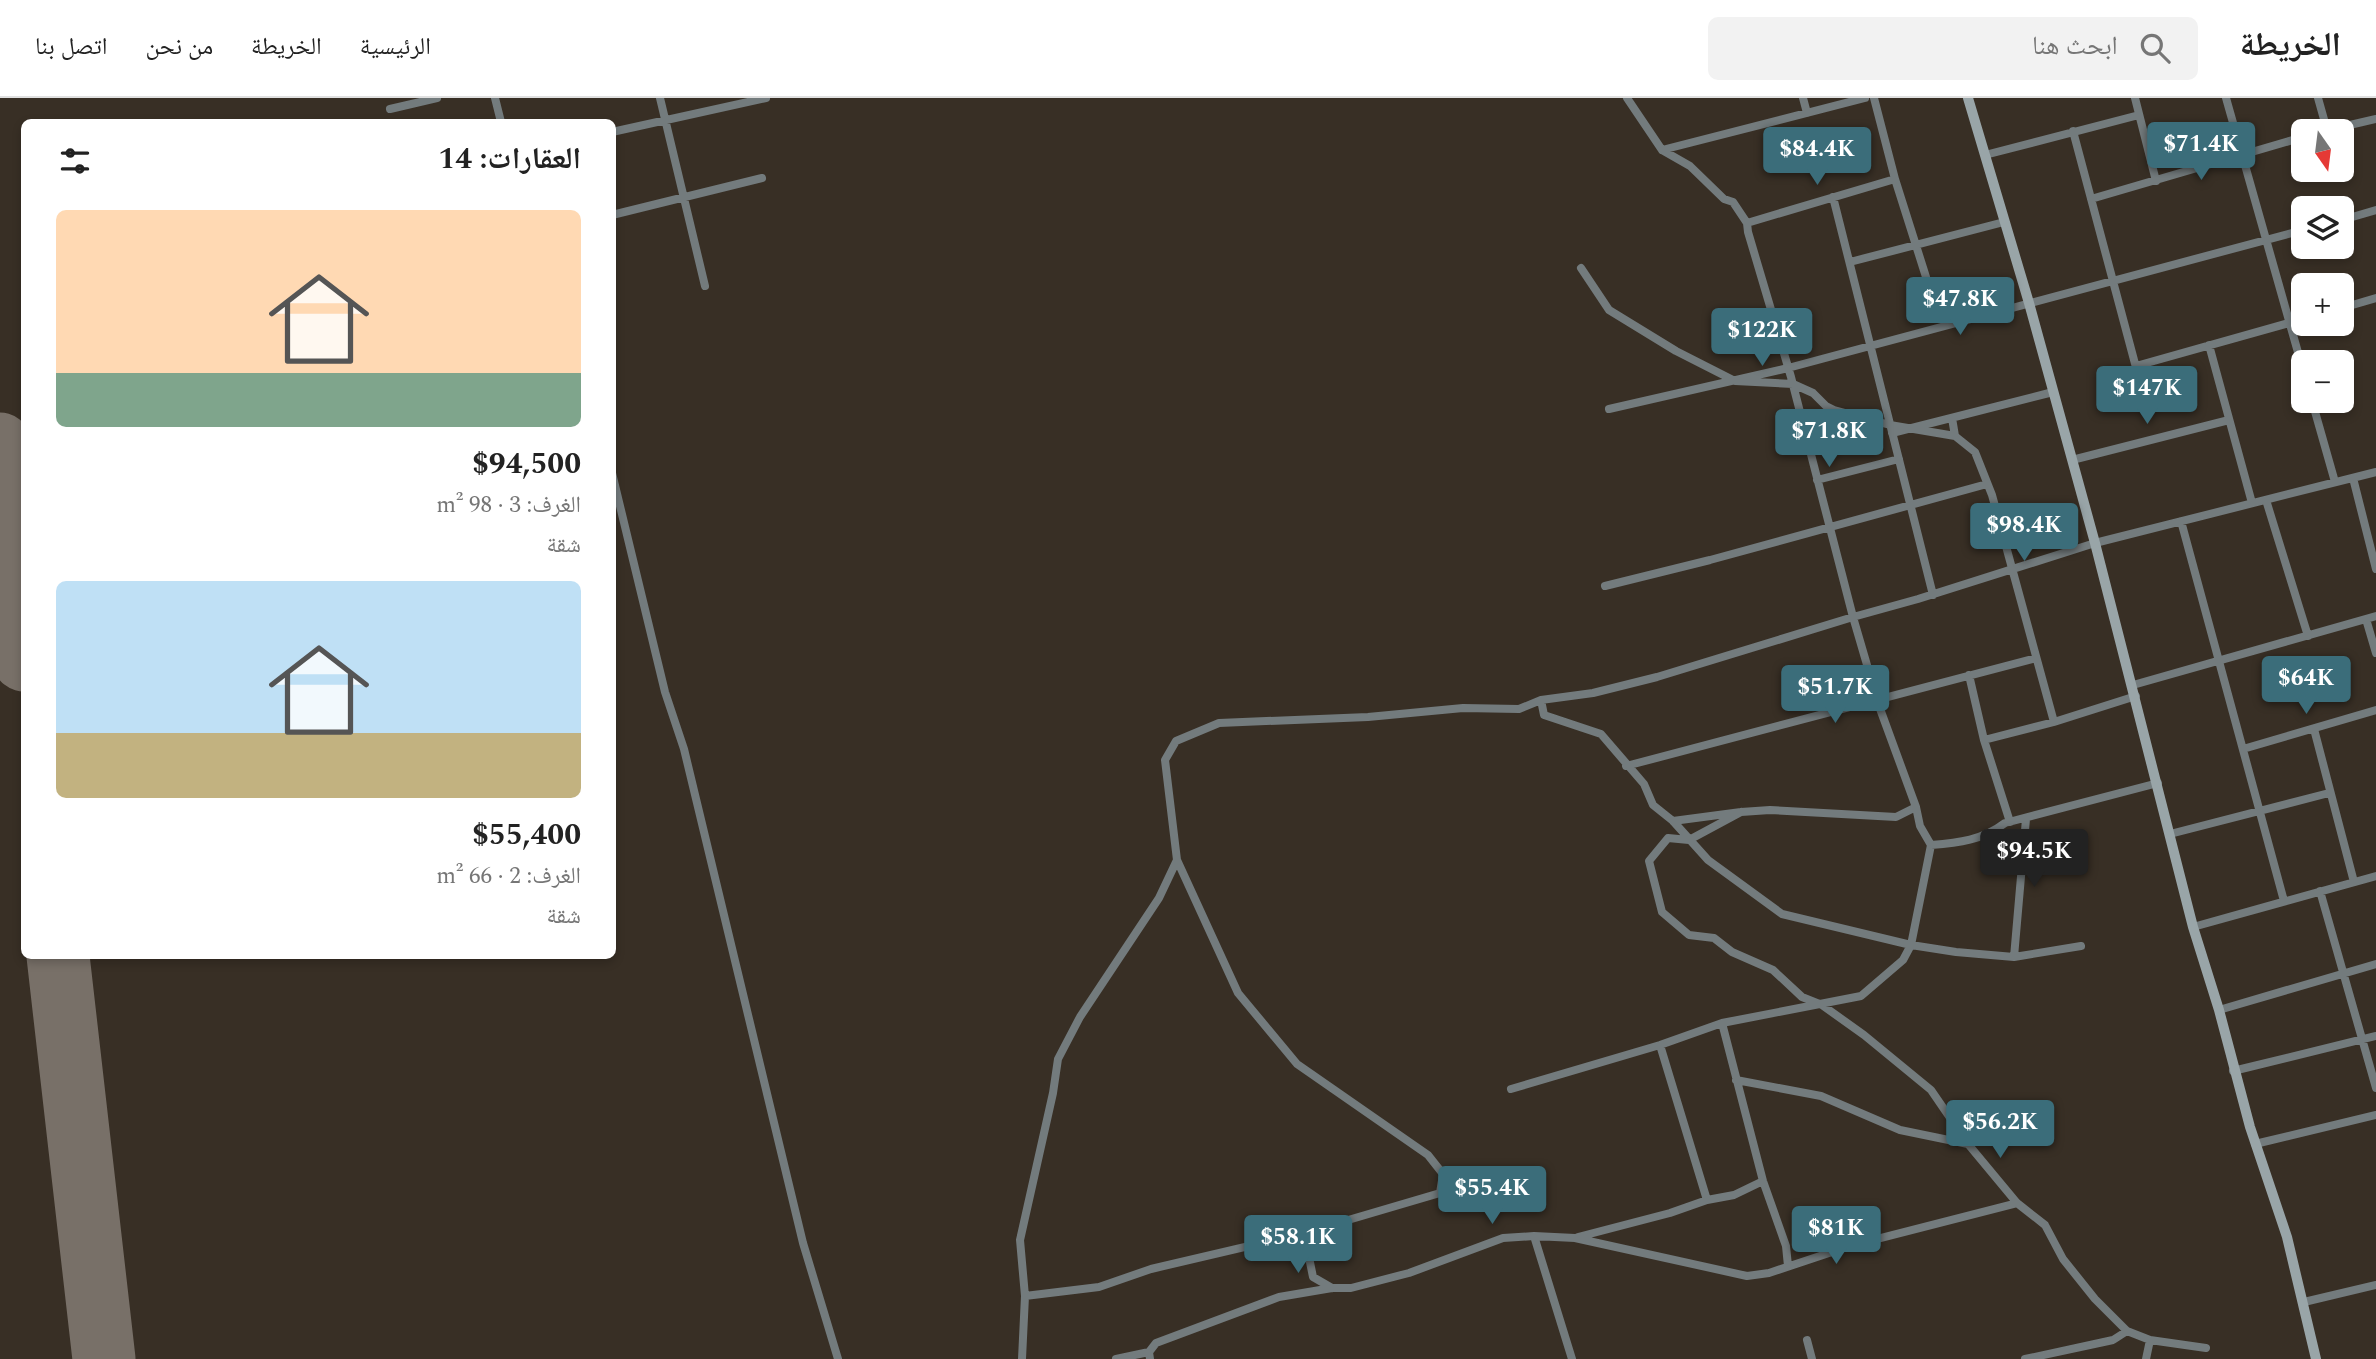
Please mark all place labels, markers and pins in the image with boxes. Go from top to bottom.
pin: $71.4K [2144,122,2258,182]
pin: $84.4K [1760,127,1874,187]
pin: $47.8K [1903,278,2017,337]
pin: $122K [1713,308,1811,368]
pin: $147K [2098,366,2196,426]
pin: $71.8K [1772,410,1886,469]
pin: $98.4K [1967,504,2081,563]
pin: $64K [2265,656,2347,716]
pin: $51.7K [1778,666,1892,725]
pin: $94.5K [1977,830,2091,889]
pin: $56.2K [1943,1100,2057,1160]
pin: $55.4K [1435,1166,1549,1226]
pin: $81K [1795,1206,1877,1266]
pin: $58.1K [1241,1216,1355,1275]

